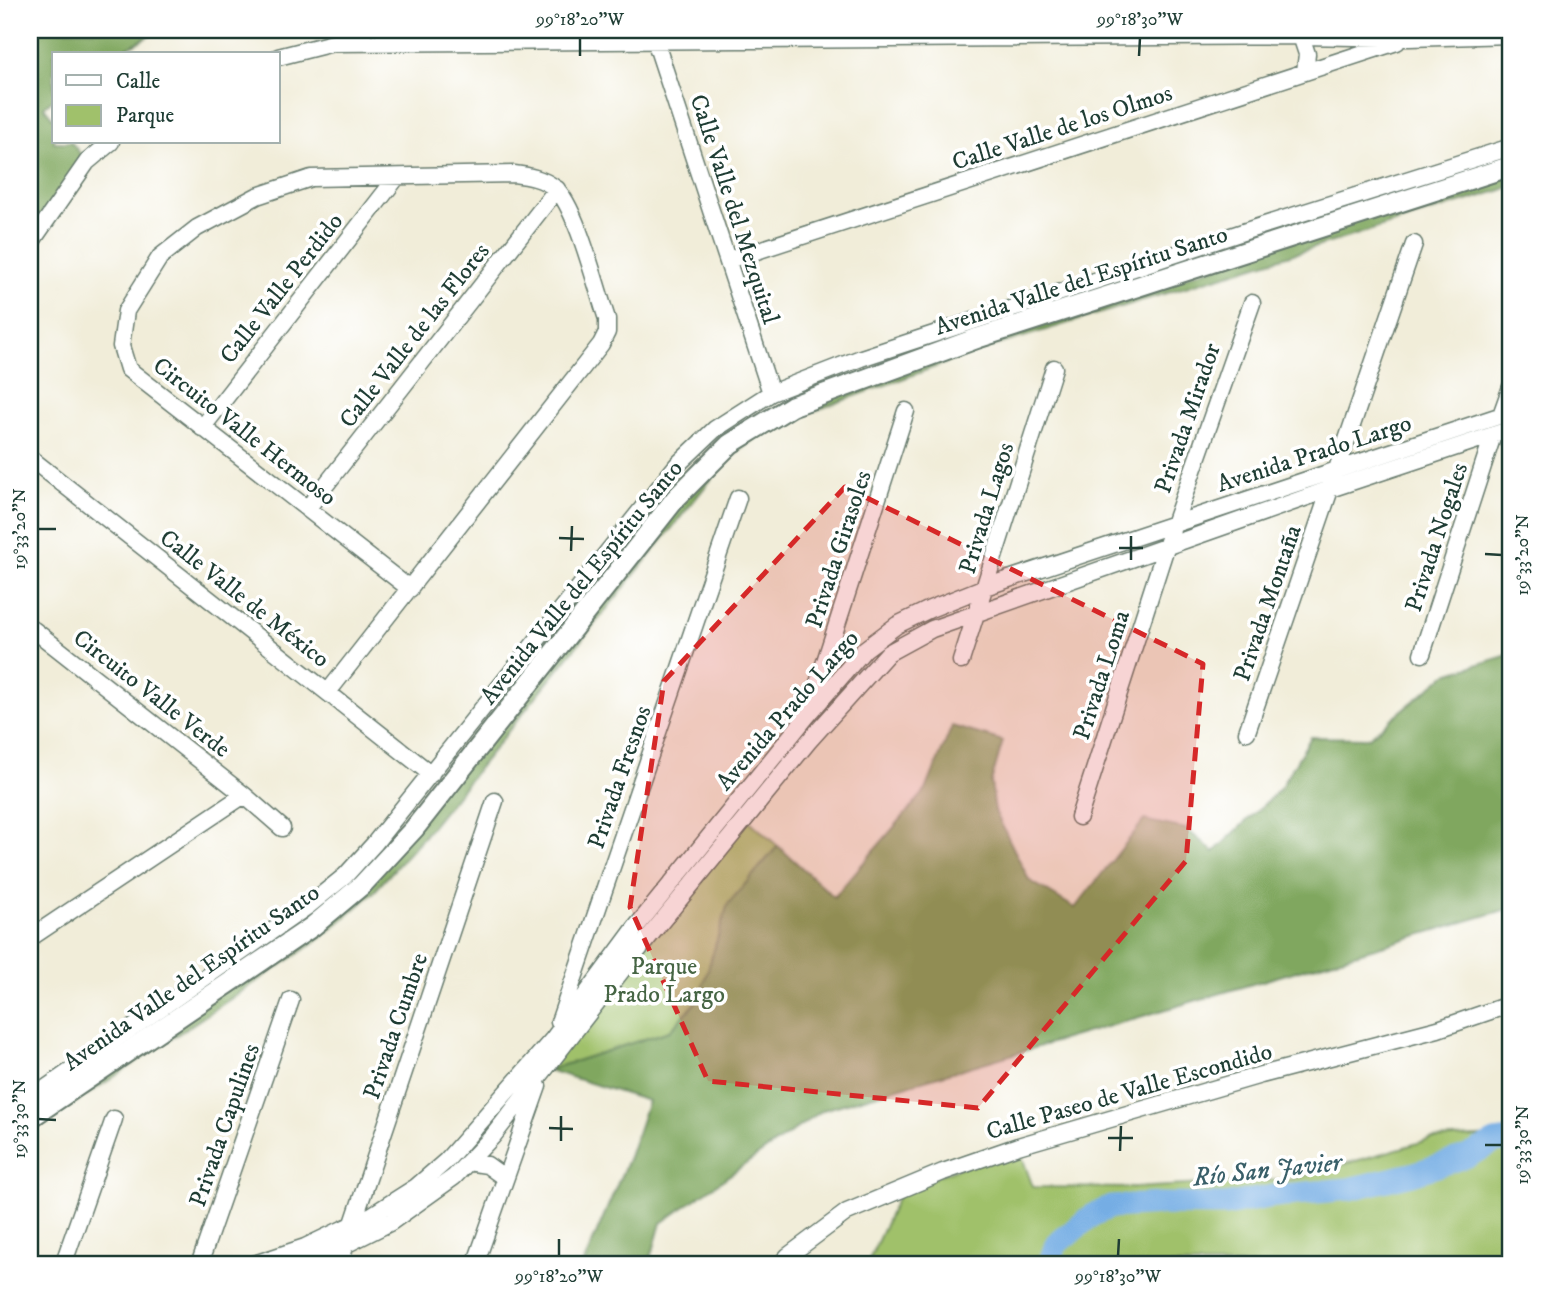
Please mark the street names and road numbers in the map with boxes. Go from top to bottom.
street label: Calle Valle de los Olmos [949,78,1176,178]
street label: Calle Valle del Mezquital [683,91,786,329]
street label: Calle Valle Perdido [214,207,350,370]
street label: Avenida Valle del Espíritu Santo [931,219,1232,343]
street label: Calle Valle de las Flores [333,237,496,434]
street label: Privada Mirador [1148,339,1228,497]
street label: Circuito Valle Hermoso [147,351,342,513]
street label: Avenida Prado Largo [1213,408,1415,500]
street label: Privada Lagos [953,439,1021,578]
street label: Avenida Valle del Espíritu Santo [474,454,690,711]
street label: Privada Nogales [1399,459,1475,616]
street label: Privada Girasoles [799,467,879,632]
street label: Privada Montaña [1227,520,1309,685]
street label: Calle Valle de México [153,523,335,674]
street label: Privada Loma [1067,606,1137,744]
street label: Circuito Valle Verde [67,623,236,765]
street label: Avenida Prado Largo [710,624,866,797]
street label: Privada Fresnos [581,702,658,853]
street label: Avenida Valle del Espíritu Santo [58,878,326,1078]
street label: Privada Cumbre [357,949,435,1103]
street label: Calle Paseo de Valle Escondido [983,1037,1276,1147]
street label: Privada Capulines [183,1040,267,1211]

